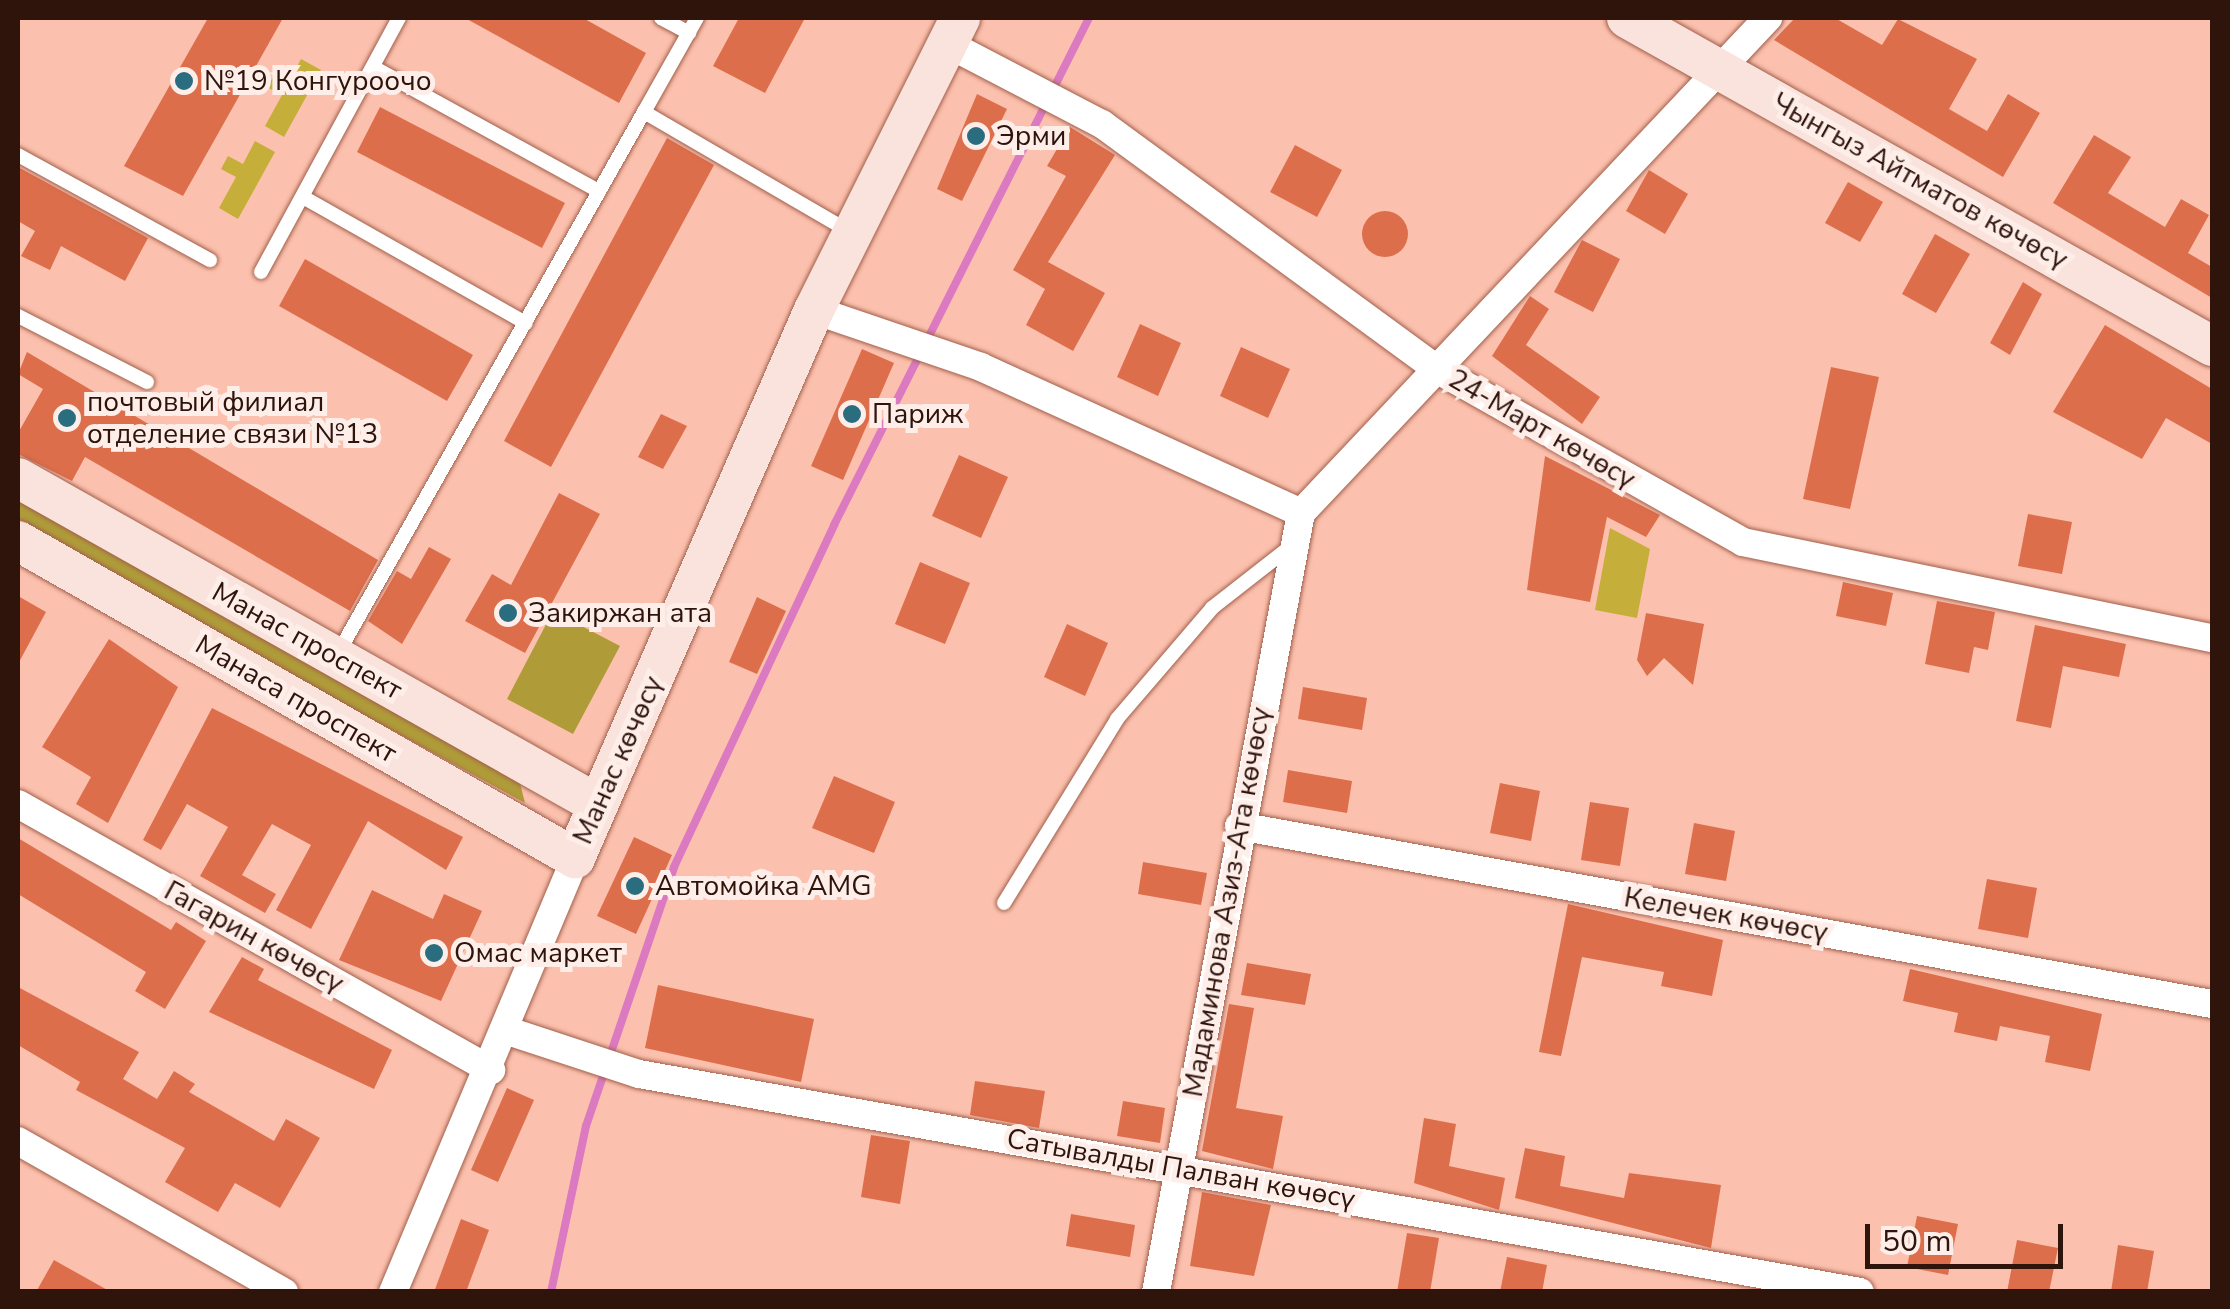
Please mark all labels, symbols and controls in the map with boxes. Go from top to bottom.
place label: №19 Конгуроочо [204,64,432,98]
marker: №19 Конгуроочо [173,70,195,92]
street label: Чынгыз Айтматов көчөсү [1766,86,2074,276]
place label: Эрми [996,119,1066,153]
marker: Эрми [965,125,987,147]
street label: 24-Март көчөсү [1443,362,1641,496]
place label: почтовый филиал отделение связи №13 [87,385,378,451]
place label: Париж [872,397,963,431]
marker: Париж [841,403,863,425]
marker: почтовый филиал отделение связи №13 [56,407,78,429]
street label: Манас проспект [206,575,408,707]
place label: Закиржан ата [528,596,712,630]
marker: Закиржан ата [497,602,519,624]
street label: Манаса проспект [189,628,403,770]
street label: Манас көчөсү [566,671,670,849]
street label: Мадаминова Азиз-Ата көчөсү [1176,704,1278,1100]
place label: Автомойка AMG [655,869,872,903]
street label: Гагарин көчөсү [158,874,350,1000]
marker: Автомойка AMG [624,875,646,897]
street label: Келечек көчөсү [1621,881,1831,949]
place label: Омас маркет [454,936,622,970]
marker: Омас маркет [423,942,445,964]
street label: Сатывалды Палван көчөсү [1004,1122,1358,1216]
scale bar [1870,1204,2068,1266]
text: 50 m [1882,1221,1951,1262]

